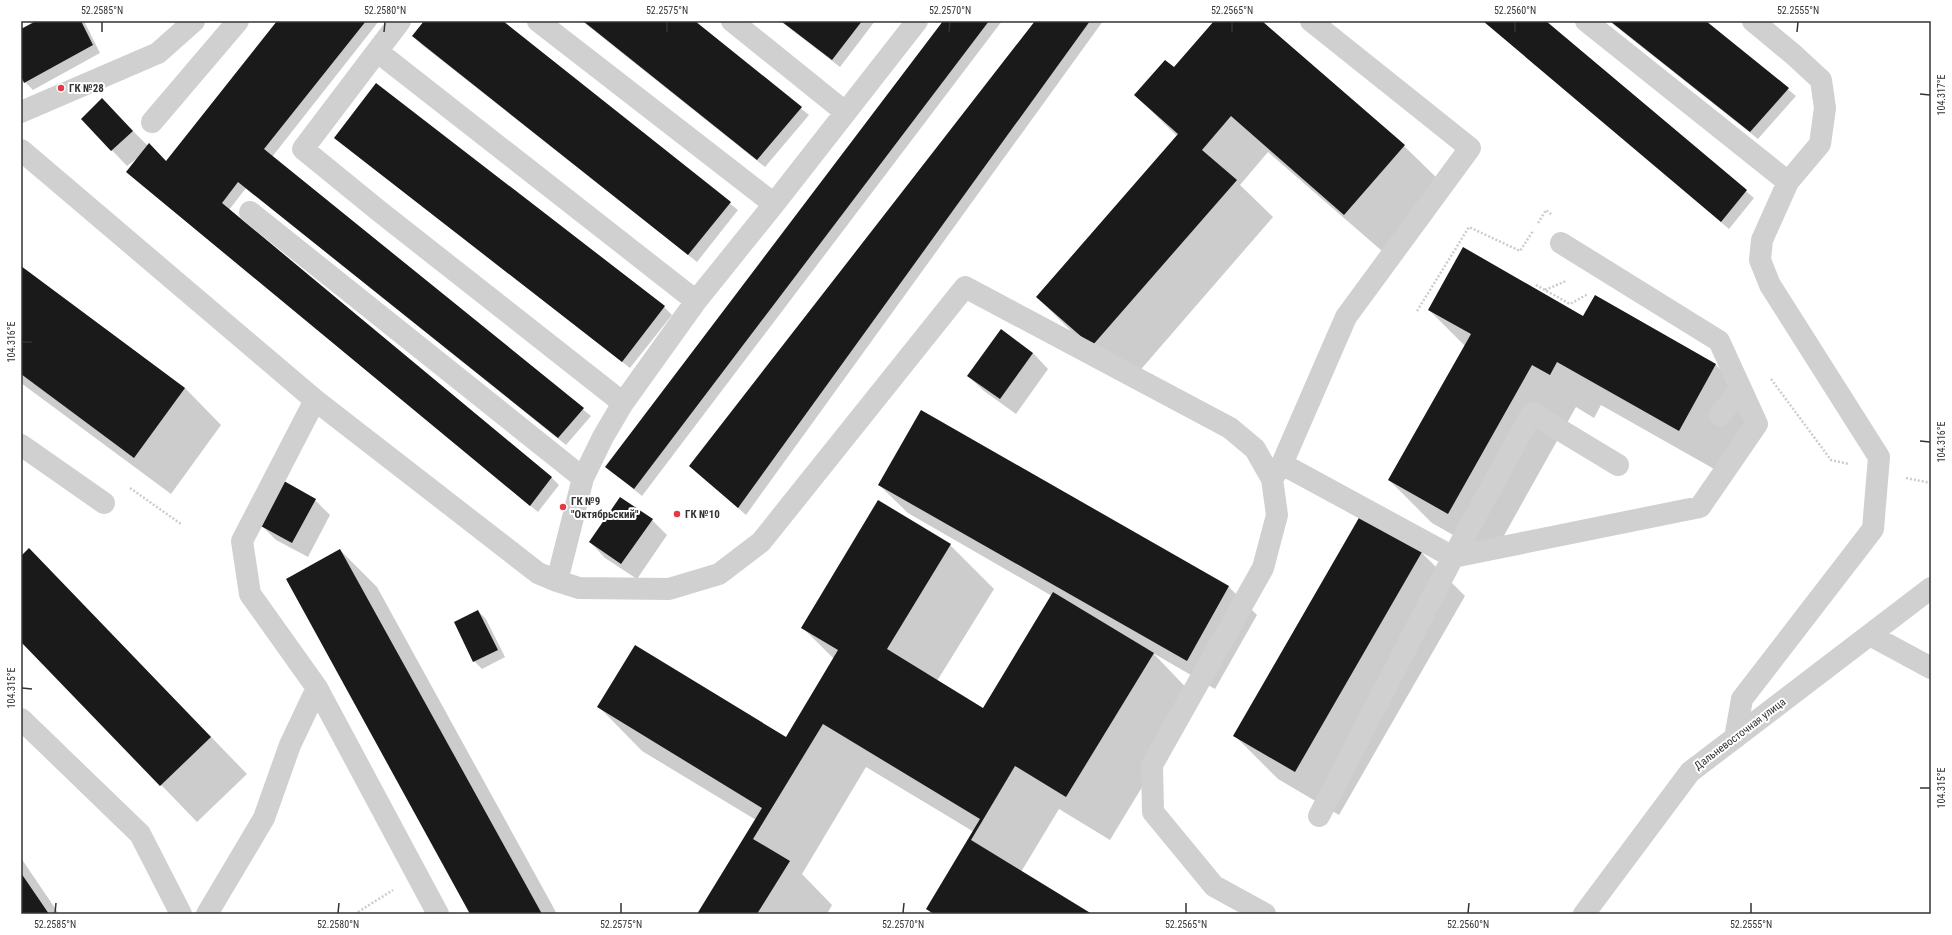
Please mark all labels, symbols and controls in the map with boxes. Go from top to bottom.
text: 52.2585°N [81,5,123,16]
text: 52.2580°N [364,5,406,16]
text: 52.2575°N [646,5,688,16]
text: 52.2570°N [929,5,971,16]
text: 52.2565°N [1211,5,1253,16]
text: 52.2560°N [1494,5,1536,16]
text: 52.2555°N [1777,5,1819,16]
text: 104.317°E [1936,74,1947,115]
place label: ГК №28 [69,82,104,95]
marker: ГК №28 [56,83,66,93]
text: 104.316°E [6,321,17,362]
text: 104.316°E [1936,421,1947,462]
place label: ГК №9 "Октябрьский" [571,495,639,521]
marker: ГК №9 "Октябрьский" [558,502,568,512]
place label: ГК №10 [685,508,720,521]
marker: ГК №10 [672,509,682,519]
text: 104.315°E [6,667,17,708]
street label: Дальневосточная улица [1692,695,1788,773]
text: 104.315°E [1936,767,1947,808]
text: 52.2585°N [34,919,76,930]
text: 52.2580°N [317,919,359,930]
text: 52.2575°N [600,919,642,930]
text: 52.2570°N [882,919,924,930]
text: 52.2565°N [1165,919,1207,930]
text: 52.2560°N [1447,919,1489,930]
text: 52.2555°N [1730,919,1772,930]

